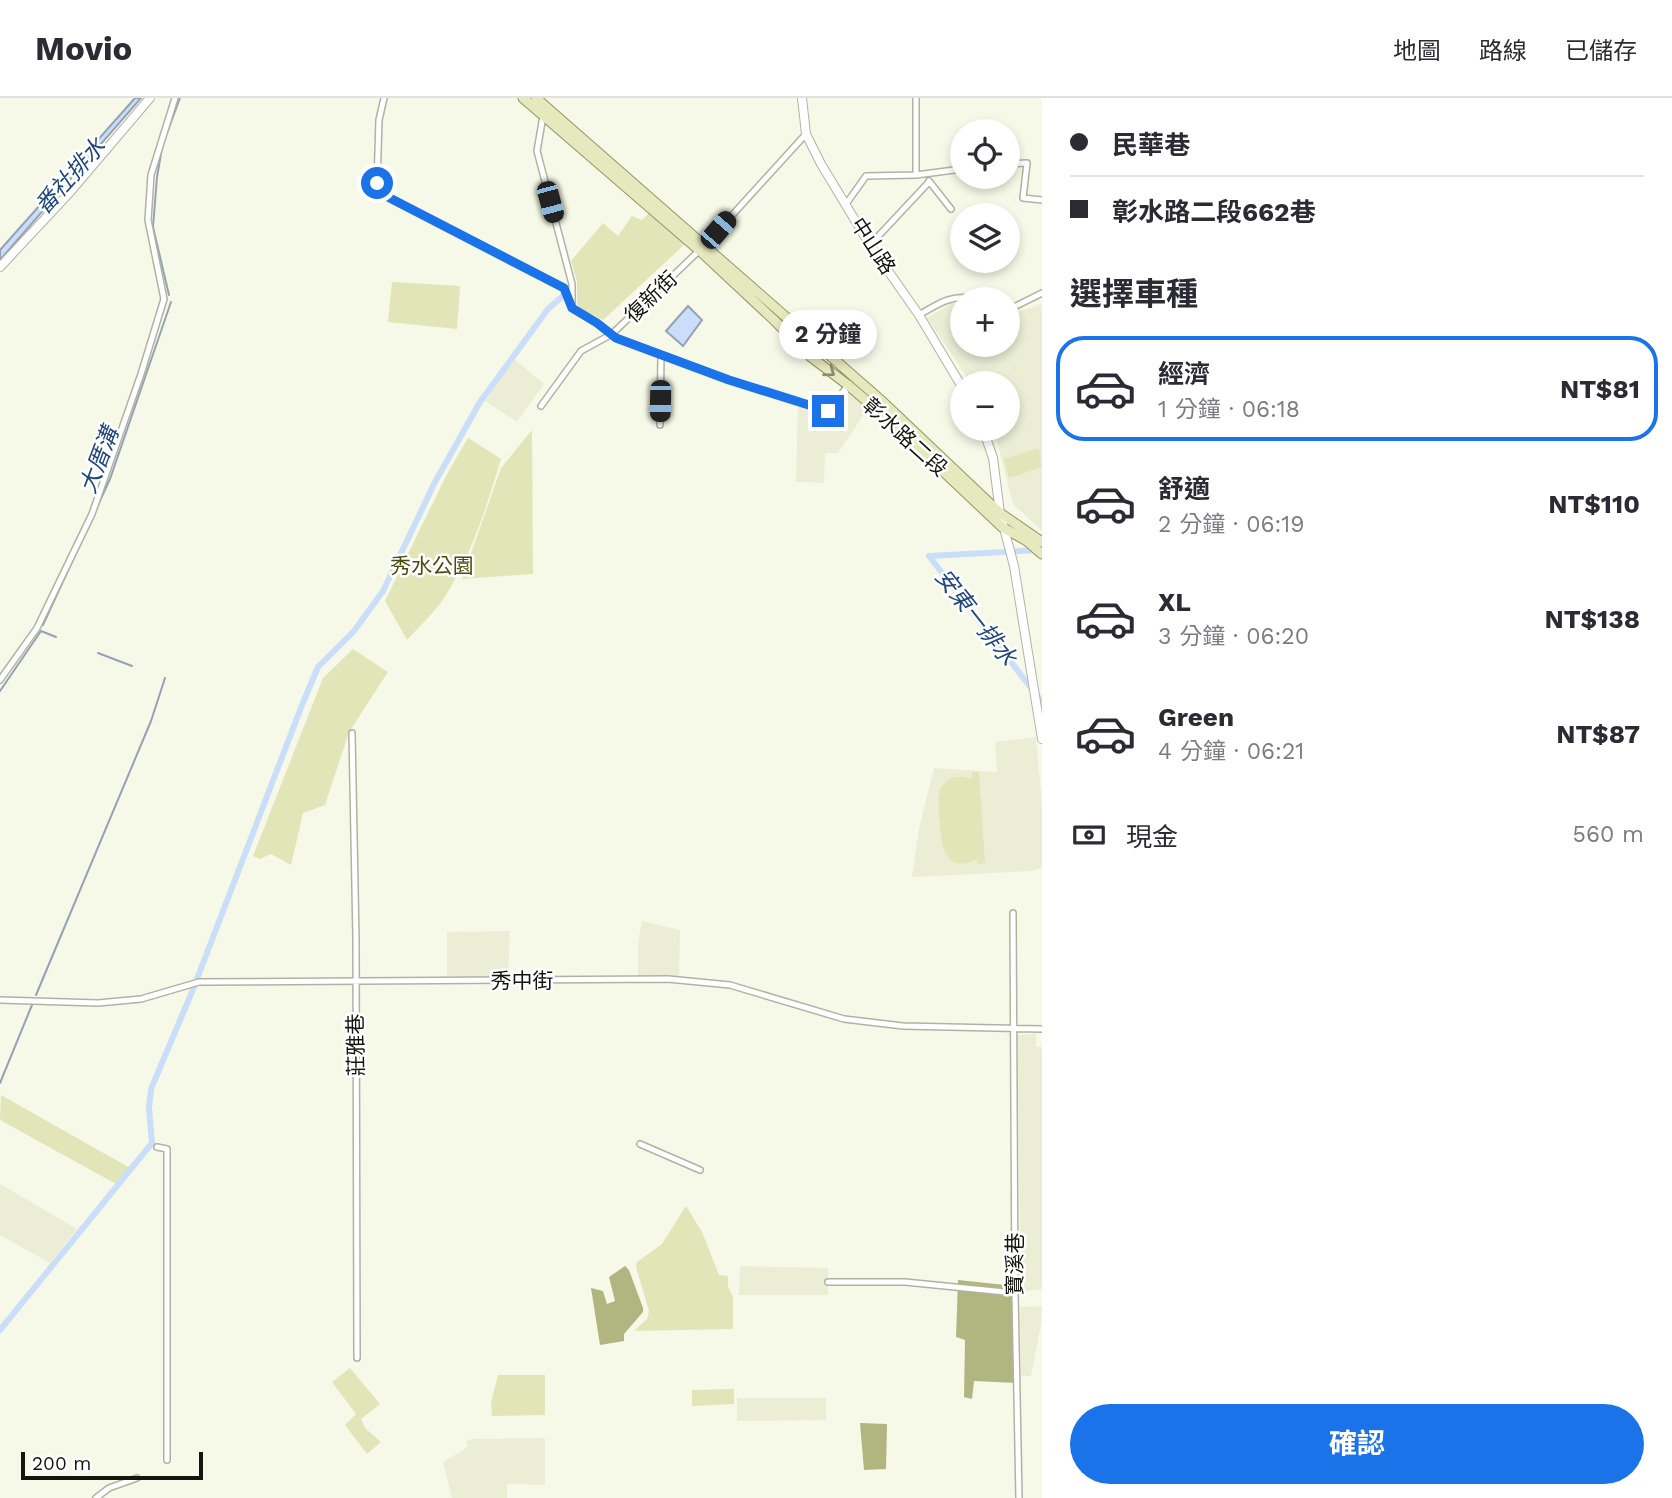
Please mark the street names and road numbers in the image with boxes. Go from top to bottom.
street label: 中山路 [846,213,901,279]
street label: 復新街 [619,266,682,328]
street label: 彰水路二段 [858,392,953,481]
street label: 秀中街 [491,968,554,993]
street label: 莊雅巷 [342,1013,369,1077]
street label: 寶溪巷 [1002,1233,1027,1296]

